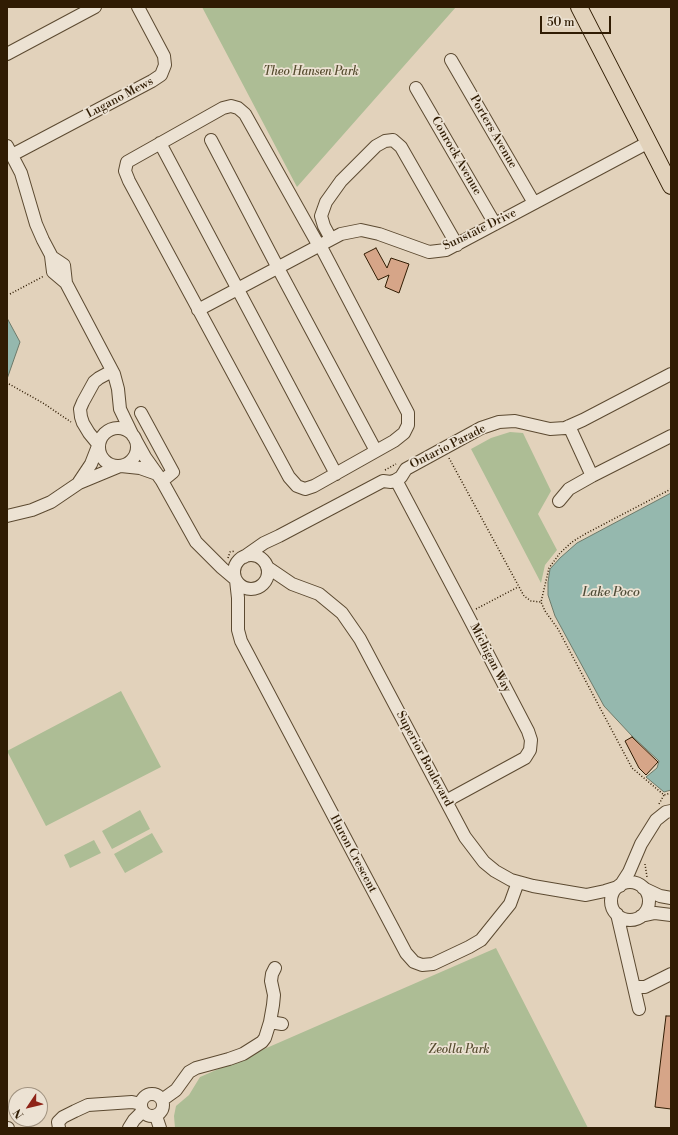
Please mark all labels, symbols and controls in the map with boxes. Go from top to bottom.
scale bar [542,8,613,34]
text: 50 m [547,15,575,30]
park label: Theo Hansen Park [263,65,359,79]
street label: Lugano Mews [84,74,156,122]
street label: Porters Avenue [466,93,520,171]
street label: Conrock Avenue [428,114,484,198]
street label: Sunstate Drive [441,206,519,254]
street label: Ontario Parade [408,422,488,472]
water label: Lake Poco [582,585,640,601]
street label: Michigan Way [466,621,514,695]
street label: Superior Boulevard [393,709,455,809]
street label: Huron Crescent [326,813,380,895]
park label: Zeolla Park [428,1043,490,1057]
north arrow [8,1087,48,1127]
text: N [11,1106,27,1121]

